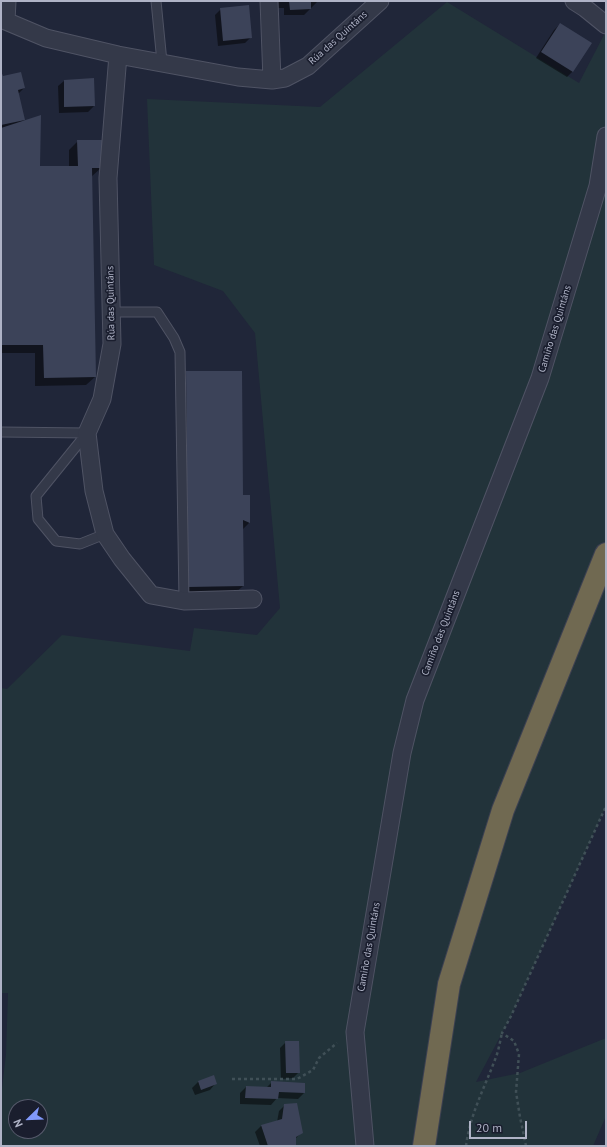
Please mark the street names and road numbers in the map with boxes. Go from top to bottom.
street label: Rúa das Quintáns [306,9,370,67]
street label: Rúa das Quintáns [104,266,118,340]
street label: Camiño das Quintáns [536,284,574,374]
street label: Camiño das Quintáns [419,589,463,677]
street label: Camiño das Quintáns [355,901,383,993]

